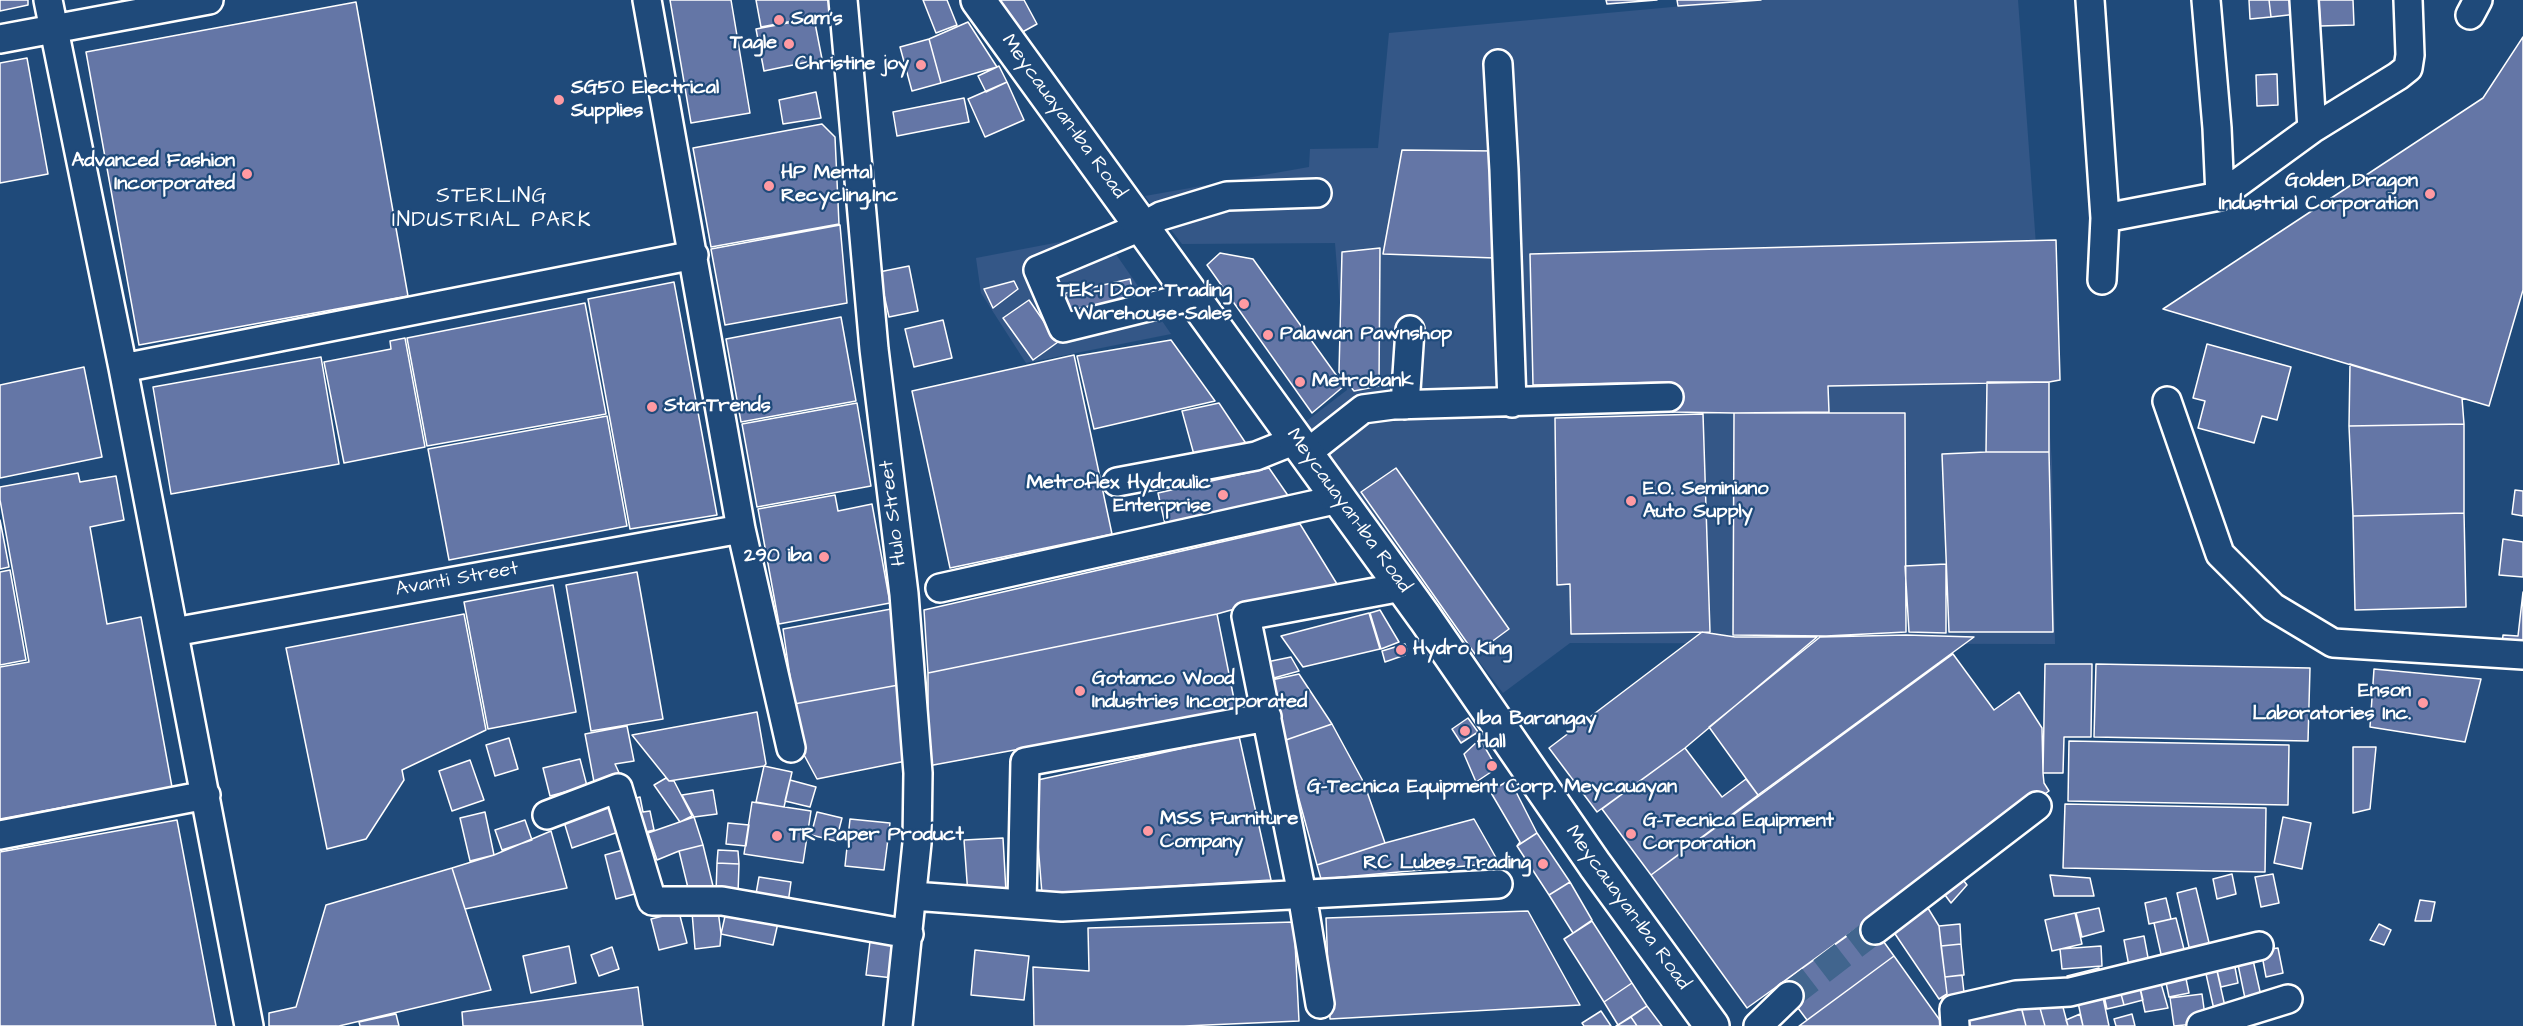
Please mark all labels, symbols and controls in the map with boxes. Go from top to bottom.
place label: Sam's [791,8,843,32]
marker: Sam's [772,13,786,27]
street label: Meycauayan-Iba Road [995,30,1131,204]
place label: Tagle [730,32,777,56]
marker: Tagle [782,37,796,51]
place label: Christine joy [795,53,909,77]
marker: Christine joy [914,58,928,72]
place label: SG50 Electrical Supplies [571,77,719,124]
marker: SG50 Electrical Supplies [552,93,566,107]
place label: Advanced Fashion Incorporated [71,150,235,197]
place label: HP Mental Recycling,Inc [781,162,898,209]
marker: Advanced Fashion Incorporated [240,167,254,181]
place label: Golden Dragon Industrial Corporation [2219,170,2418,217]
marker: HP Mental Recycling,Inc [762,179,776,193]
district label: STERLING INDUSTRIAL PARK [392,185,592,235]
marker: Golden Dragon Industrial Corporation [2423,187,2437,201]
place label: TEK-1 Door Trading Warehouse Sales [1057,280,1232,327]
marker: TEK-1 Door Trading Warehouse Sales [1237,297,1251,311]
place label: Palawan Pawnshop [1280,323,1452,347]
marker: Palawan Pawnshop [1261,328,1275,342]
place label: Metrobank [1312,370,1413,394]
marker: Metrobank [1293,375,1307,389]
place label: StarTrends [664,395,771,419]
marker: StarTrends [645,400,659,414]
street label: Meycauayan-Iba Road [1280,424,1416,598]
street label: Hulo Street [876,459,912,567]
place label: Metroflex Hydraulic Enterprise [1026,472,1211,519]
place label: E.O. Seminiano Auto Supply [1643,478,1769,525]
marker: Metroflex Hydraulic Enterprise [1216,488,1230,502]
marker: E.O. Seminiano Auto Supply [1624,494,1638,508]
place label: 290 iba [744,545,812,569]
marker: 290 iba [817,550,831,564]
street label: Avanti Street [394,557,520,603]
place label: Hydro King [1413,638,1512,662]
marker: Hydro King [1394,643,1408,657]
place label: Gotamco Wood Industries Incorporated [1092,668,1307,715]
place label: Enson Laboratories Inc. [2253,680,2411,727]
marker: Gotamco Wood Industries Incorporated [1073,684,1087,698]
marker: Enson Laboratories Inc. [2416,696,2430,710]
place label: Iba Barangay Hall [1477,708,1597,755]
marker: Iba Barangay Hall [1458,724,1472,738]
marker: G-Tecnica Equipment Corp. Meycauayan [1485,759,1499,773]
place label: G-Tecnica Equipment Corp. Meycauayan [1307,776,1677,800]
place label: MSS Furniture Company [1160,808,1298,855]
place label: G-Tecnica Equipment Corporation [1643,810,1834,857]
street label: Meycauayan-Iba Road [1559,821,1695,995]
place label: TR Paper Product [789,824,964,848]
marker: MSS Furniture Company [1141,824,1155,838]
marker: G-Tecnica Equipment Corporation [1624,827,1638,841]
marker: TR Paper Product [770,829,784,843]
place label: RC Lubes Trading [1363,852,1531,876]
marker: RC Lubes Trading [1536,857,1550,871]

